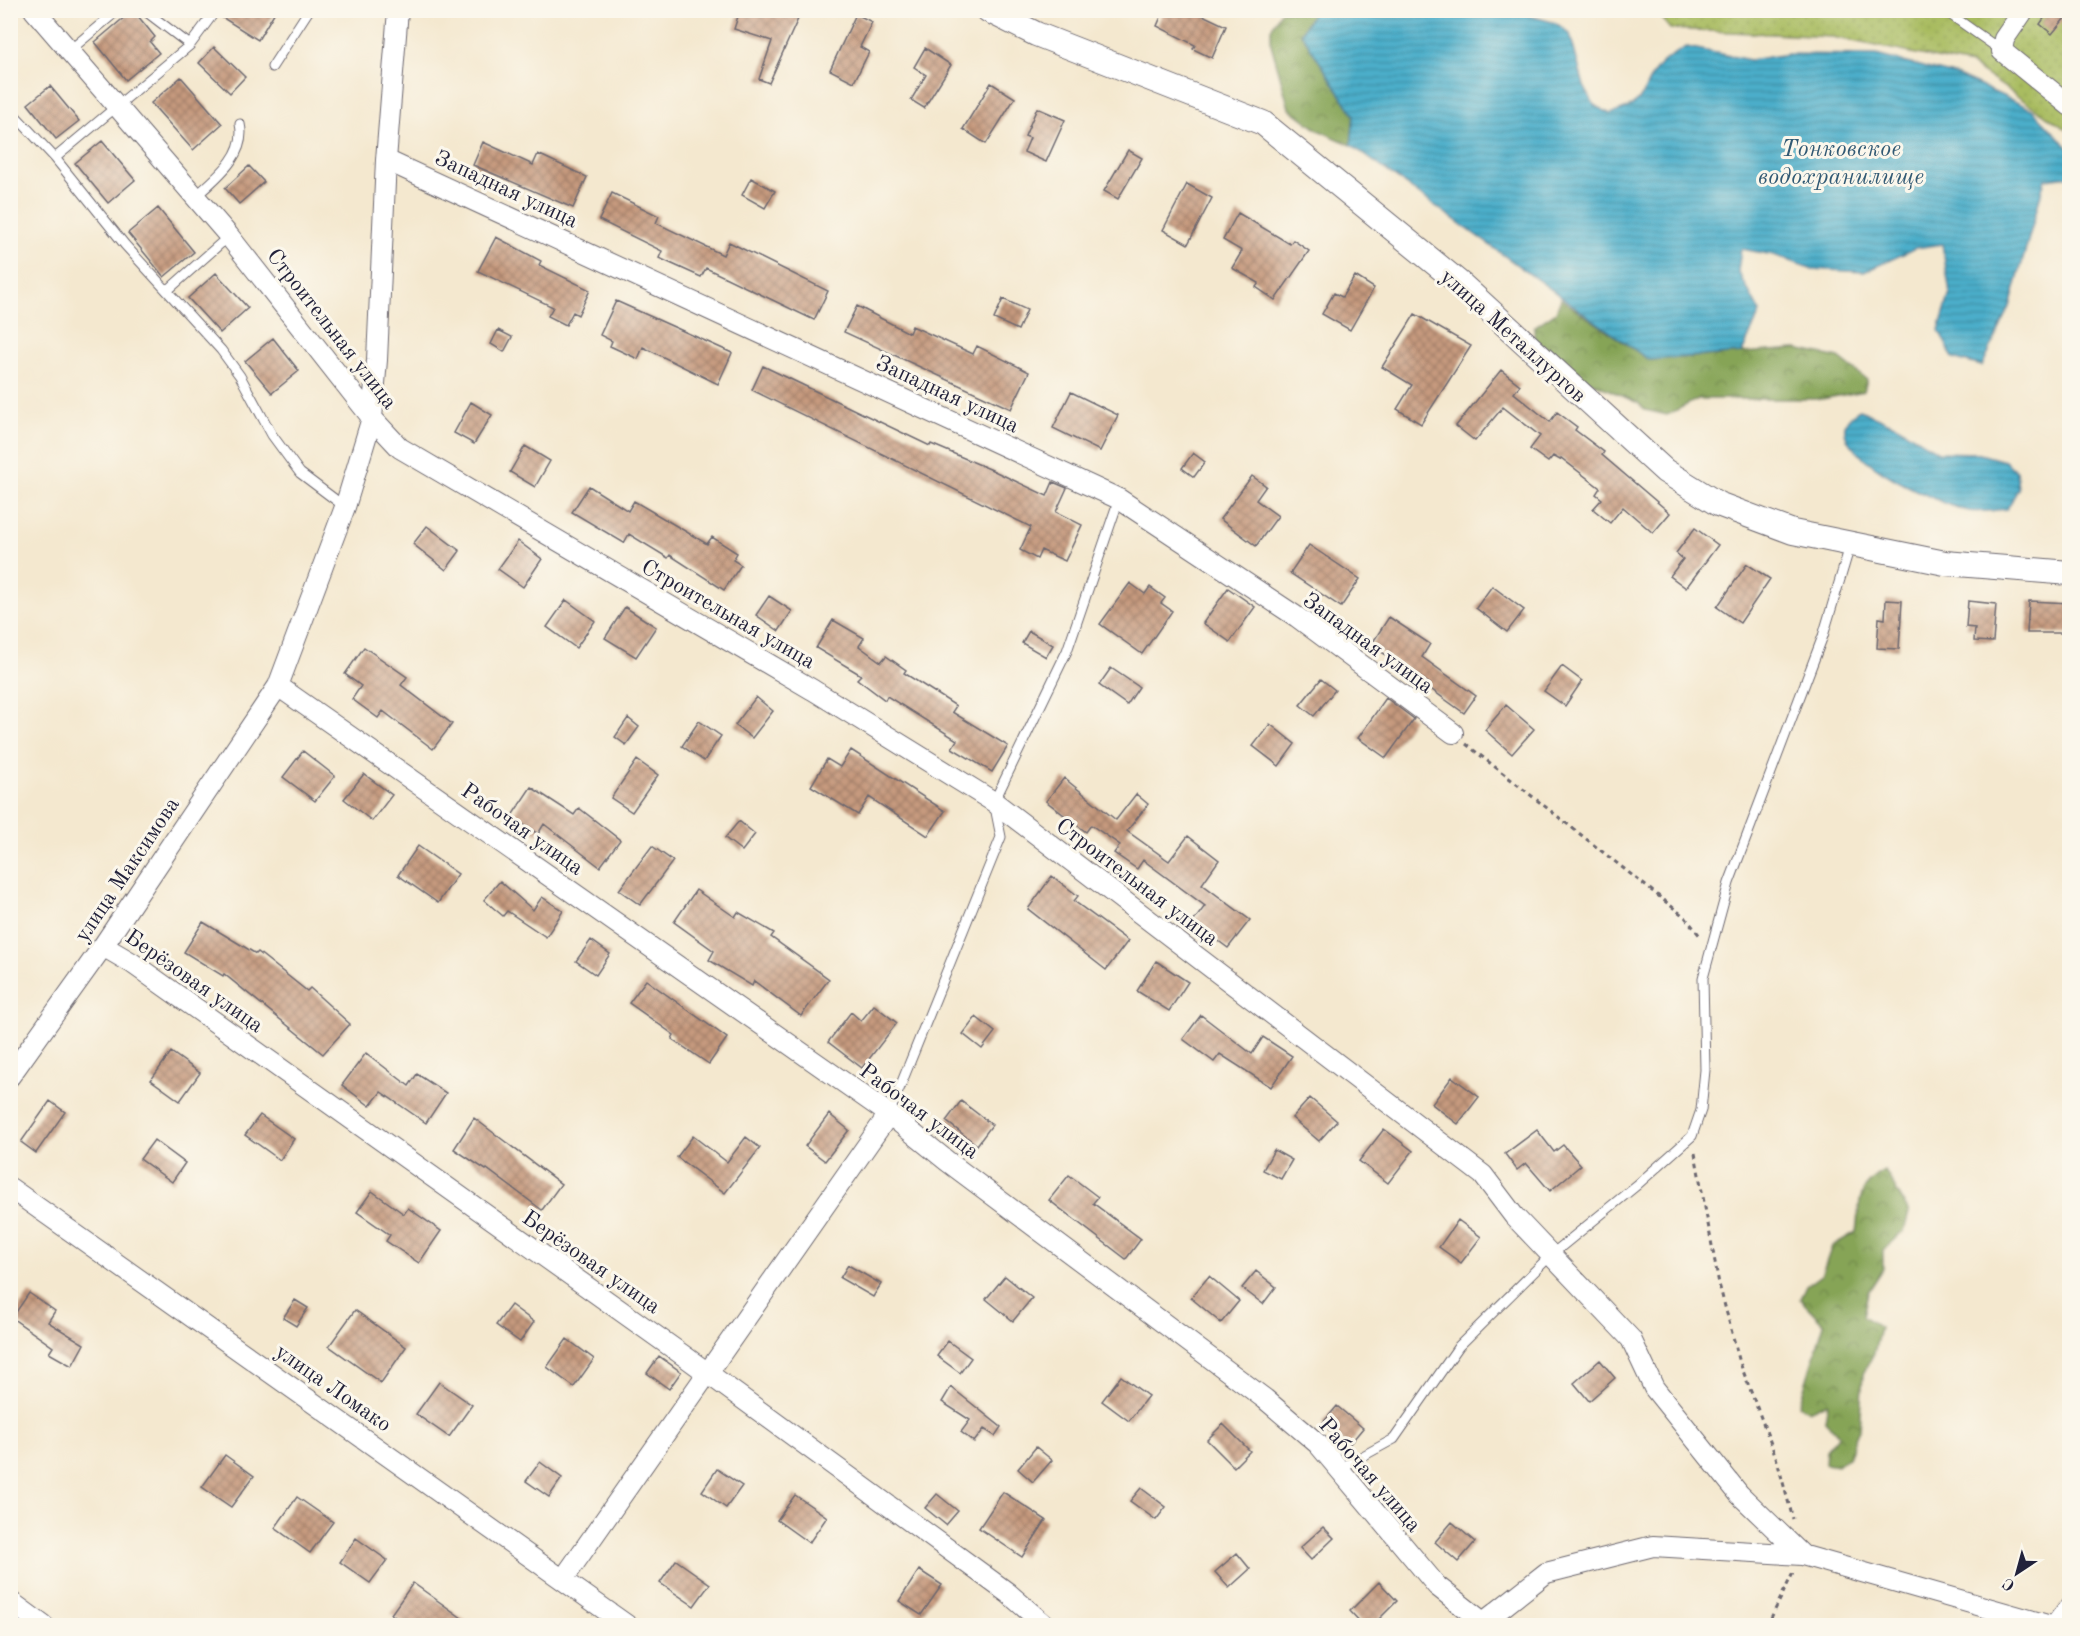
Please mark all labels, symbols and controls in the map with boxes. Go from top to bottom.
water label: Тонковское водохранилище [1758,138,1924,190]
street label: Западная улица [431,147,581,233]
street label: Строительная улица [262,245,401,414]
street label: улица Металлургов [1436,266,1590,407]
street label: Западная улица [872,352,1022,438]
street label: Строительная улица [637,556,819,674]
street label: Западная улица [1299,589,1437,698]
street label: Рабочая улица [457,780,587,880]
street label: улица Максимова [71,794,184,946]
street label: Строительная улица [1052,815,1222,951]
street label: Берёзовая улица [121,926,267,1037]
street label: Рабочая улица [855,1060,983,1164]
street label: Берёзовая улица [518,1207,664,1318]
street label: улица Ломако [271,1341,395,1437]
street label: Рабочая улица [1314,1414,1425,1537]
north arrow [1987,1543,2047,1603]
text: С [2000,1574,2018,1593]

